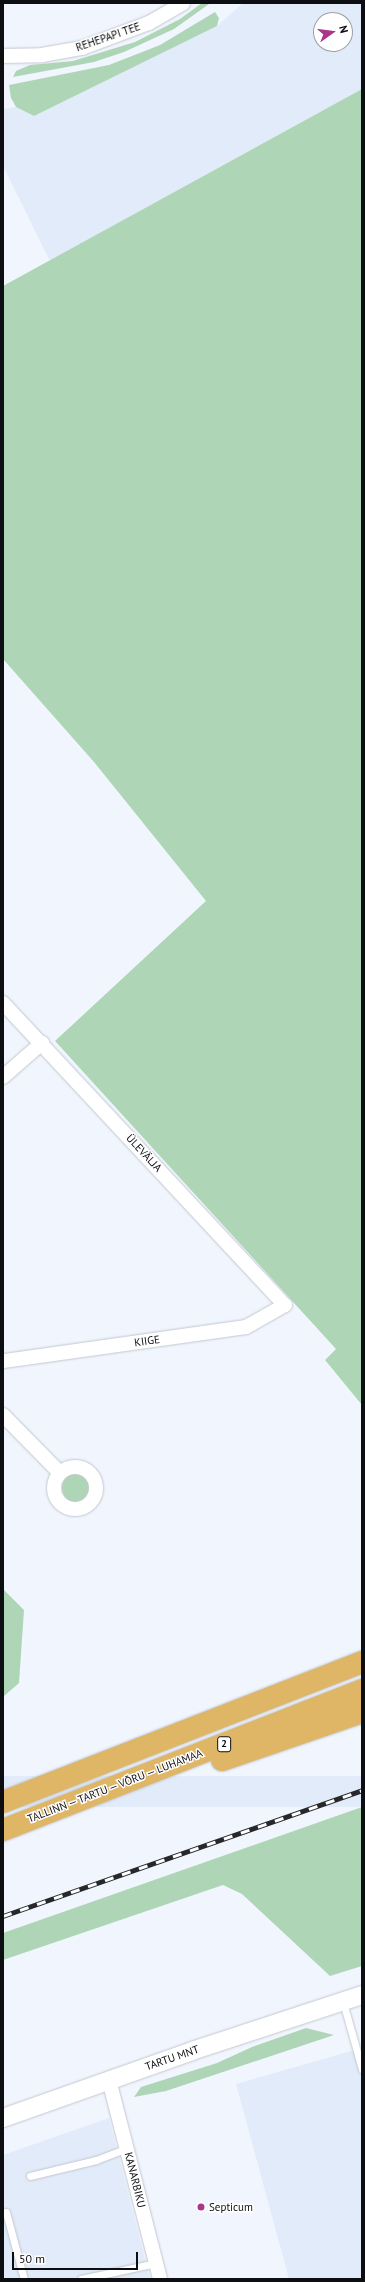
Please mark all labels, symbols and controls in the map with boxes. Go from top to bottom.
north arrow [313,12,353,52]
street label: REHEPAPI TEE [74,20,142,54]
text: N [336,24,351,35]
street label: ÜLEVÄLJA [123,1132,165,1174]
street label: KIIGE [133,1333,161,1349]
road number: 2 [217,1736,231,1752]
street label: TALLINN — TARTU — VÕRU — LUHAMAA [23,1745,207,1827]
street label: TARTU MNT [143,2043,201,2073]
street label: KANARBIKU [122,2151,148,2209]
place label: Septicum [209,2200,253,2214]
marker: Septicum [196,2202,206,2212]
scale bar [14,2244,140,2270]
text: 50 m [19,2251,45,2266]

